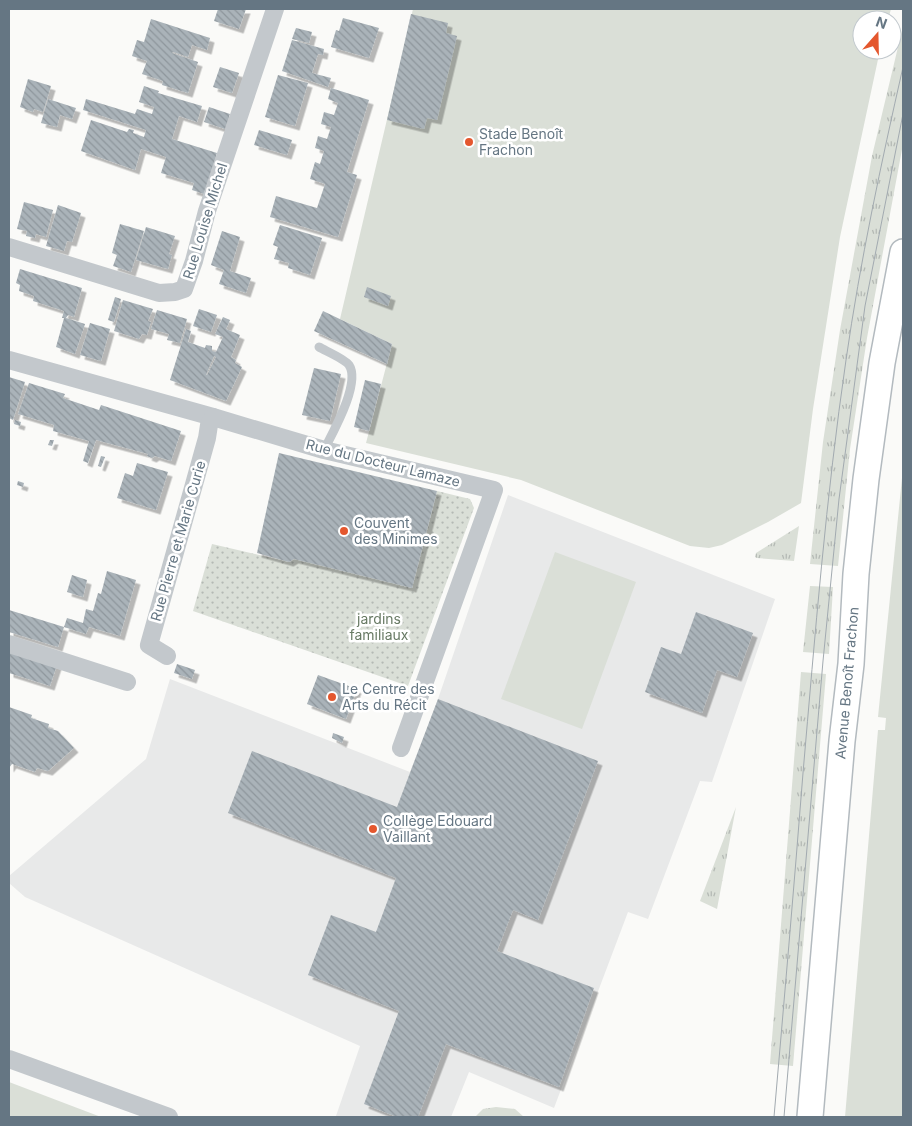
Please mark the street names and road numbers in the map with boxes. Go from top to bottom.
street label: Rue Louise Michel [179,161,230,281]
street label: Rue du Docteur Lamaze [304,435,462,490]
street label: Rue Pierre et Marie Curie [146,459,209,623]
street label: Avenue Benoît Frachon [831,606,862,760]

